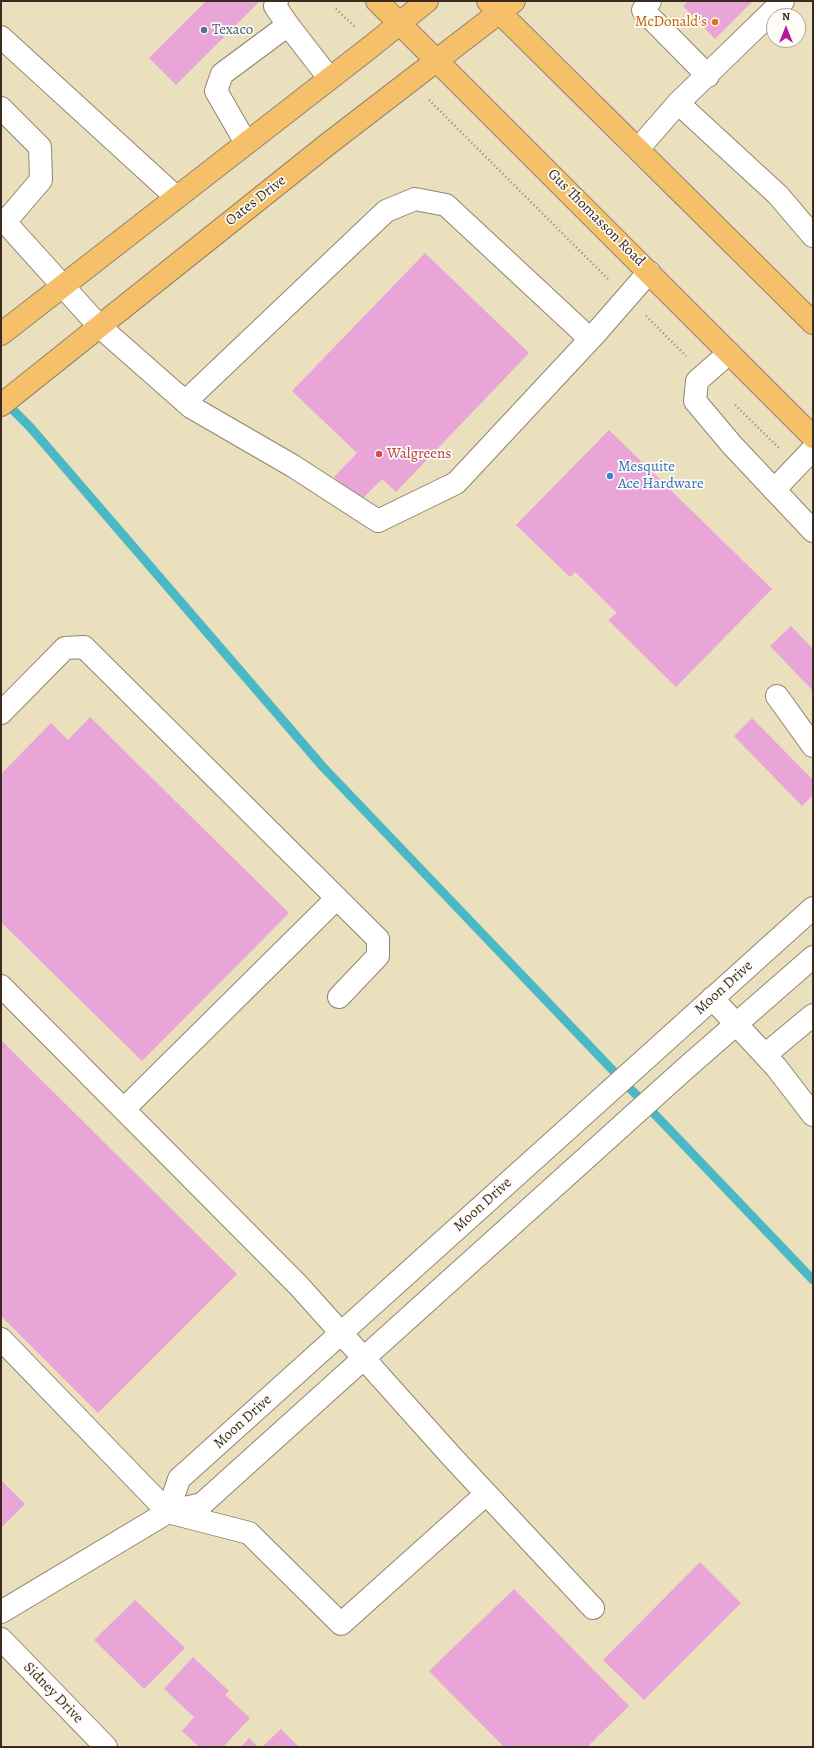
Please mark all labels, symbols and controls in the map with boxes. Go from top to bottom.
north arrow [766,8,806,48]
text: N [782,9,790,24]
place label: McDonald's [635,13,707,31]
marker: McDonald's [710,17,720,27]
place label: Texaco [212,21,253,39]
marker: Texaco [199,25,209,35]
street label: Gus Thomasson Road [543,165,649,271]
street label: Oates Drive [222,172,290,230]
place label: Walgreens [387,445,451,463]
marker: Walgreens [374,449,384,459]
place label: Mesquite Ace Hardware [618,458,704,493]
marker: Mesquite Ace Hardware [605,471,615,481]
street label: Moon Drive [691,957,757,1019]
street label: Moon Drive [450,1174,516,1236]
street label: Moon Drive [210,1391,276,1453]
street label: Sidney Drive [19,1659,87,1727]

